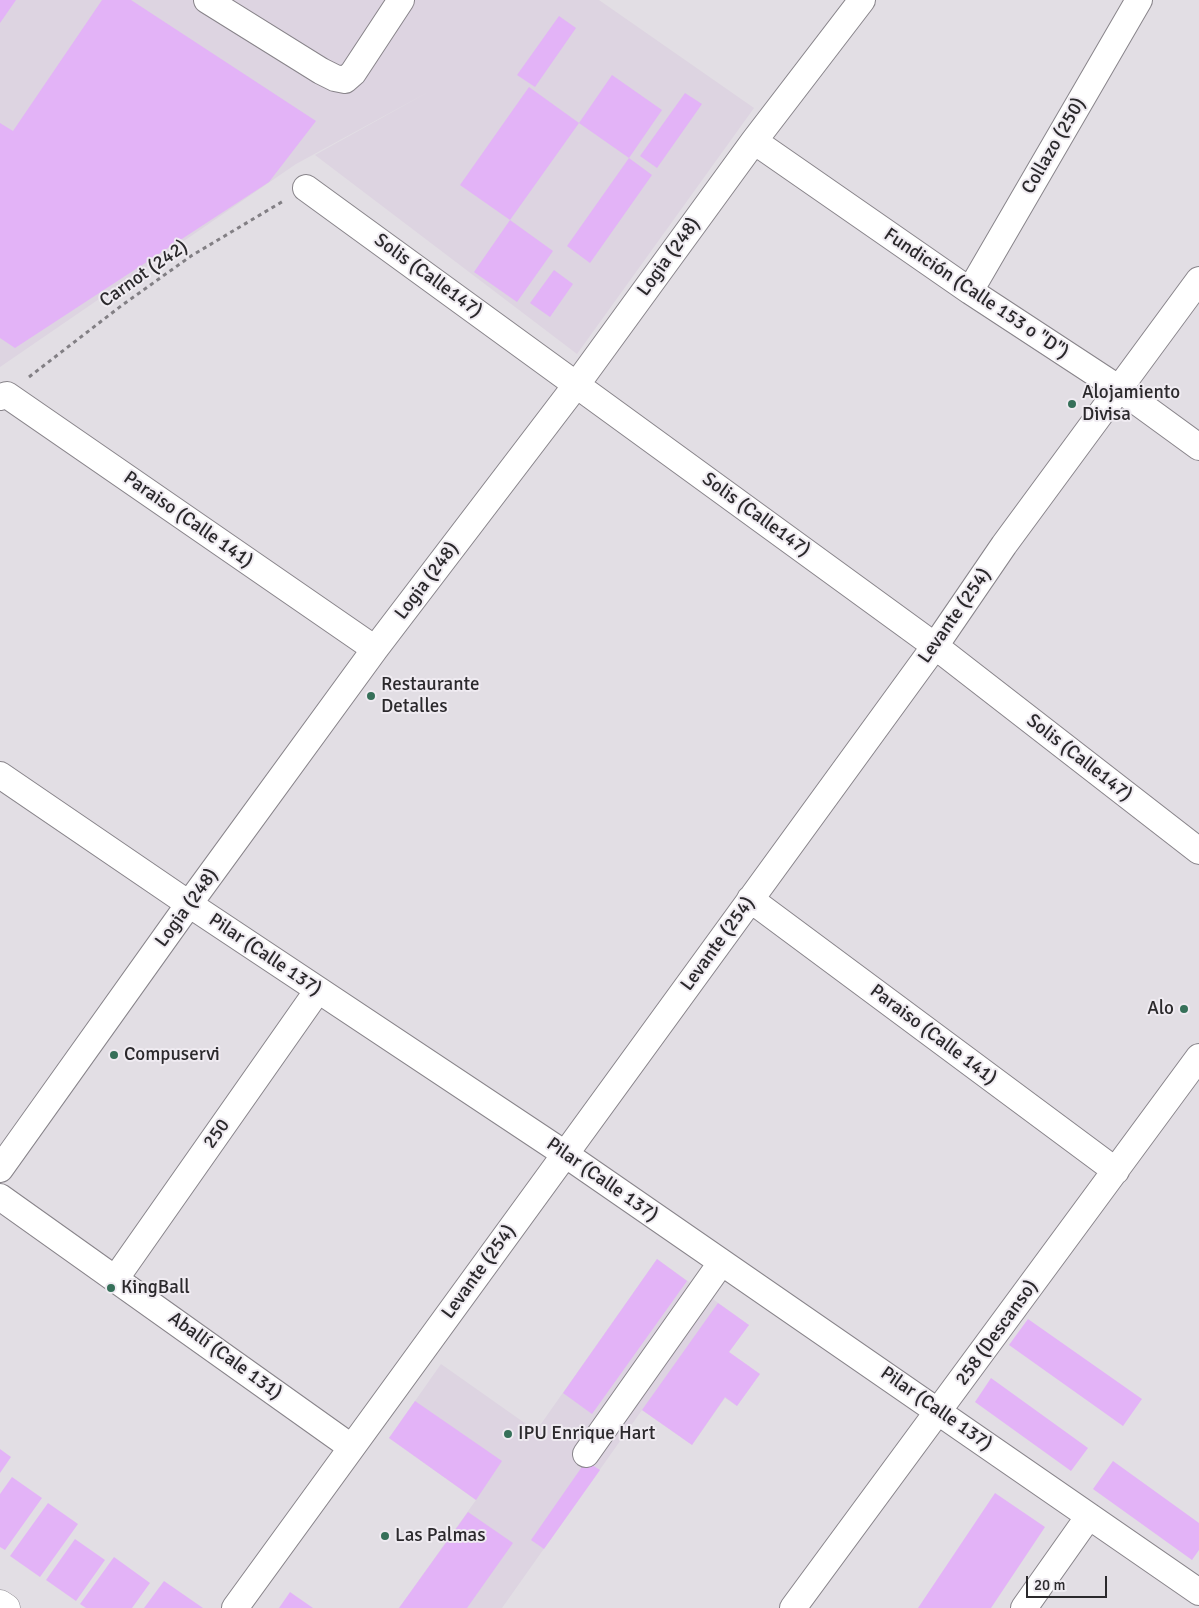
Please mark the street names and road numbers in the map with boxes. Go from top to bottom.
street label: Collazo (250) [1017,94,1091,198]
street label: Logia (248) [633,213,705,301]
street label: Fundición (Calle 153 o "D") [879,224,1073,364]
street label: Solis (Calle147) [369,229,487,323]
street label: Carnot (242) [96,235,192,313]
street label: Paraiso (Calle 141) [119,467,257,573]
street label: Solis (Calle147) [697,468,815,562]
street label: Logia (248) [390,538,464,624]
street label: Levante (254) [914,564,996,668]
street label: Solis (Calle147) [1021,710,1137,806]
street label: Logia (248) [151,864,223,952]
street label: Levante (254) [676,892,760,996]
street label: Pilar (Calle 137) [204,909,326,1001]
street label: Paraiso (Calle 141) [865,980,1001,1090]
street label: 250 [199,1115,235,1153]
street label: Pilar (Calle 137) [542,1133,662,1227]
street label: Levante (254) [437,1220,521,1324]
street label: 258 (Descanso) [951,1276,1043,1390]
street label: Aballí (Cale 131) [164,1307,286,1405]
street label: Pilar (Calle 137) [876,1362,996,1456]

